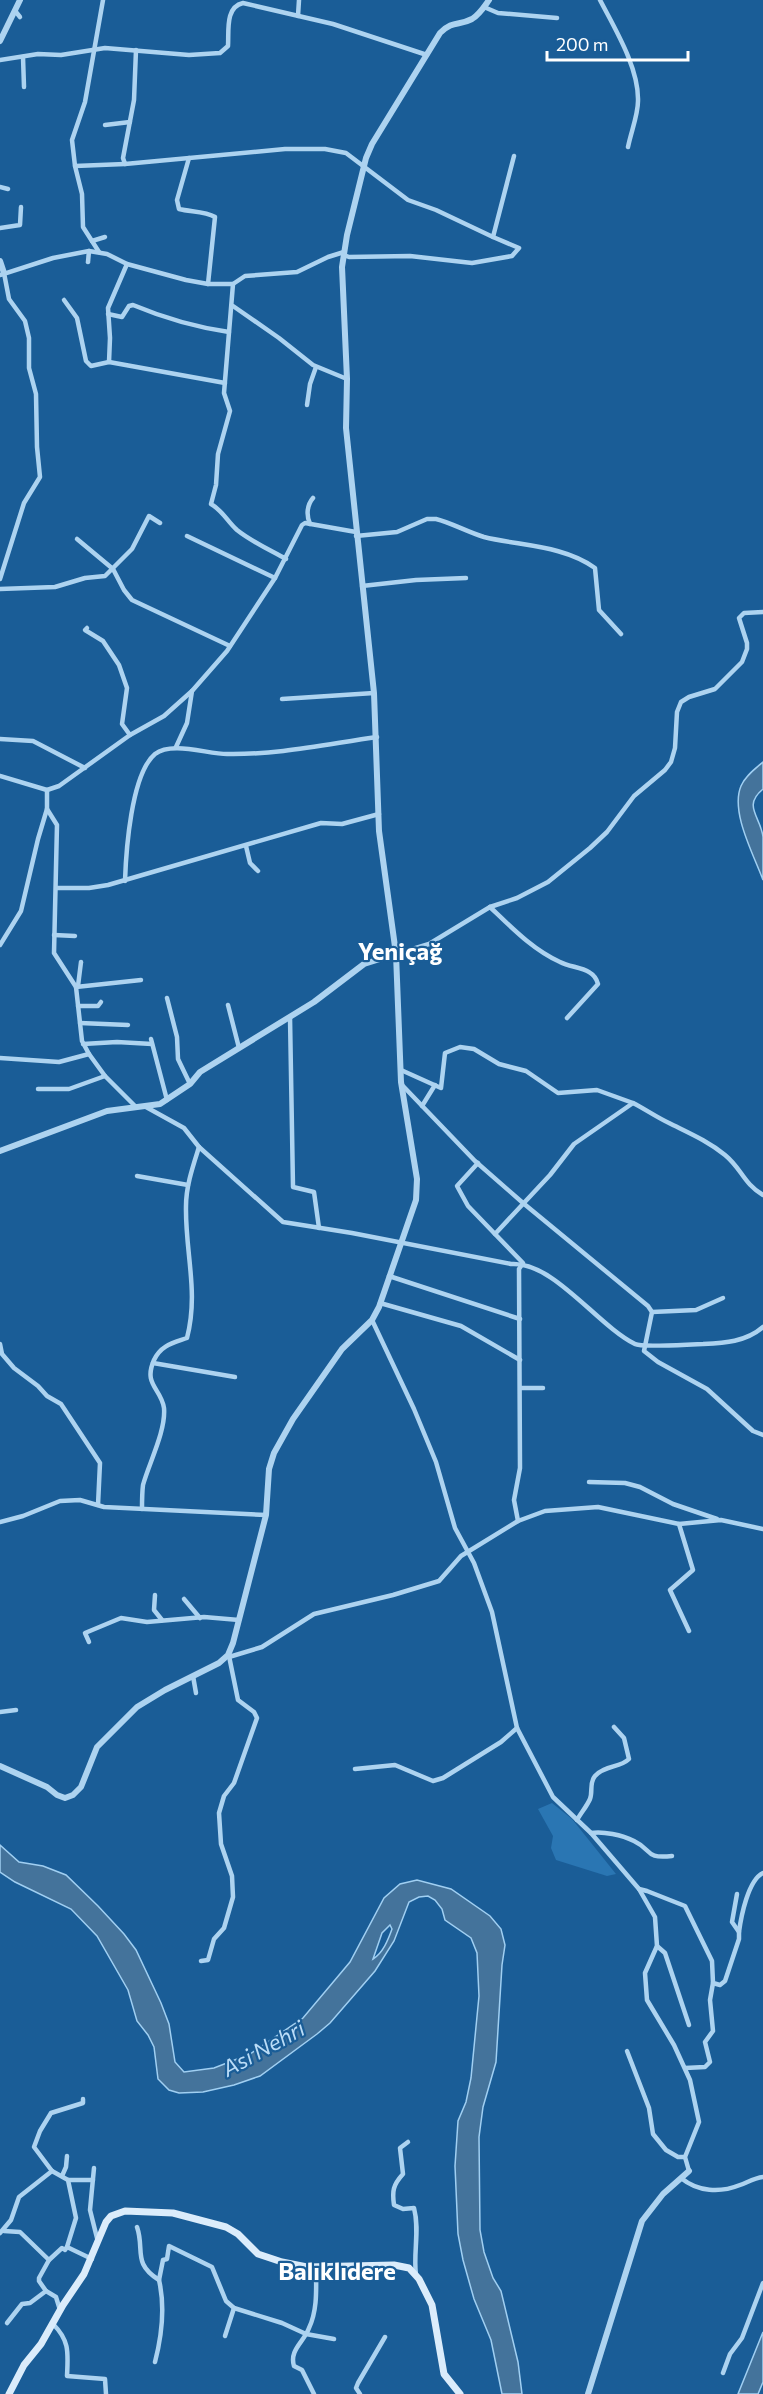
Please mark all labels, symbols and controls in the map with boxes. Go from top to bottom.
scale bar [547,24,688,62]
text: 200 m [556,33,609,55]
district label: Yeniçağ [358,936,442,965]
water label: Asi Nehri [216,2014,310,2082]
district label: Balıklıdere [278,2256,396,2285]

